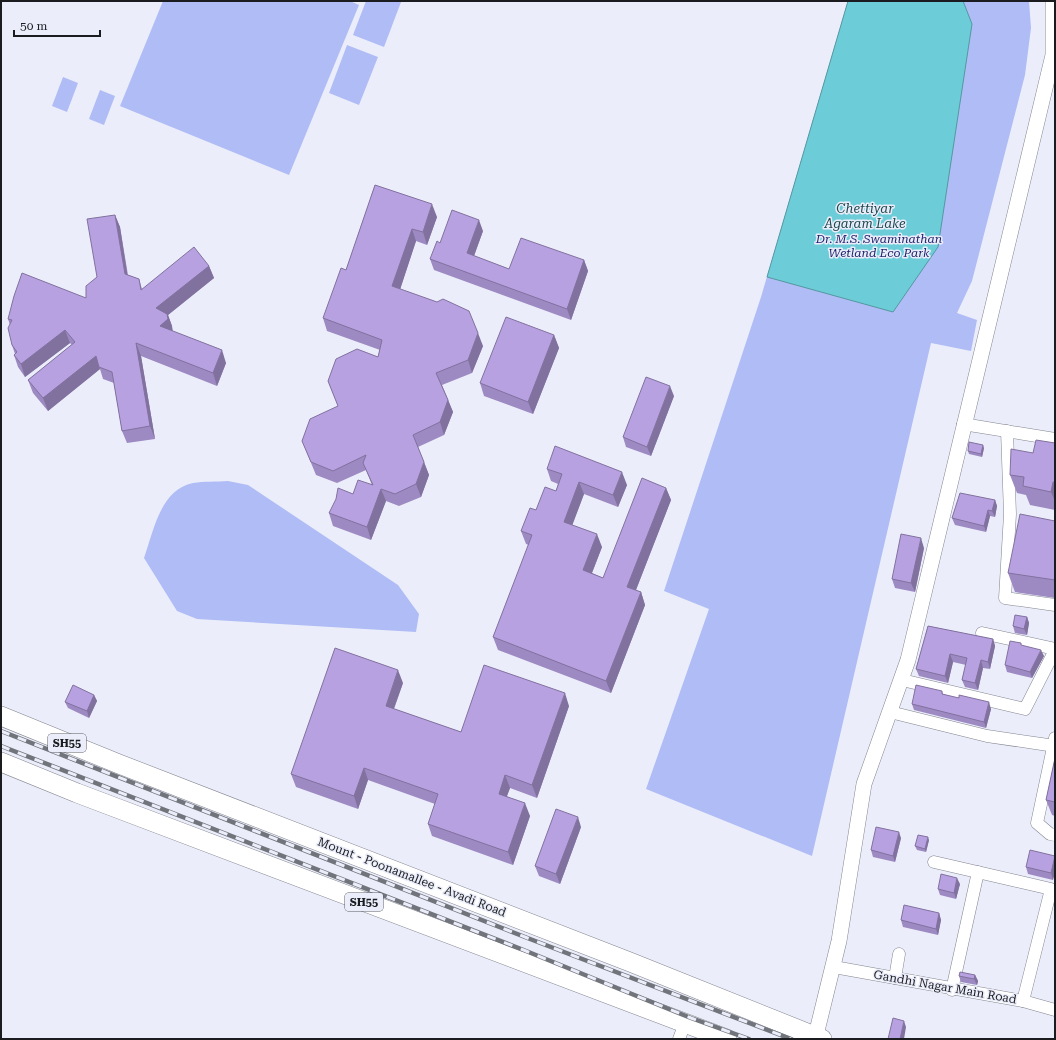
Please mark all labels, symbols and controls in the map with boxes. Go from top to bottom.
scale bar [14,12,100,38]
text: 50 m [20,19,47,33]
water label: Chettiyar Agaram Lake [823,201,906,231]
park label: Dr. M.S. Swaminathan Wetland Eco Park [815,232,942,260]
road number: SH55 [48,734,86,752]
street label: Mount - Poonamallee - Avadi Road [316,834,509,920]
road number: SH55 [345,893,383,911]
street label: Gandhi Nagar Main Road [872,968,1018,1007]

